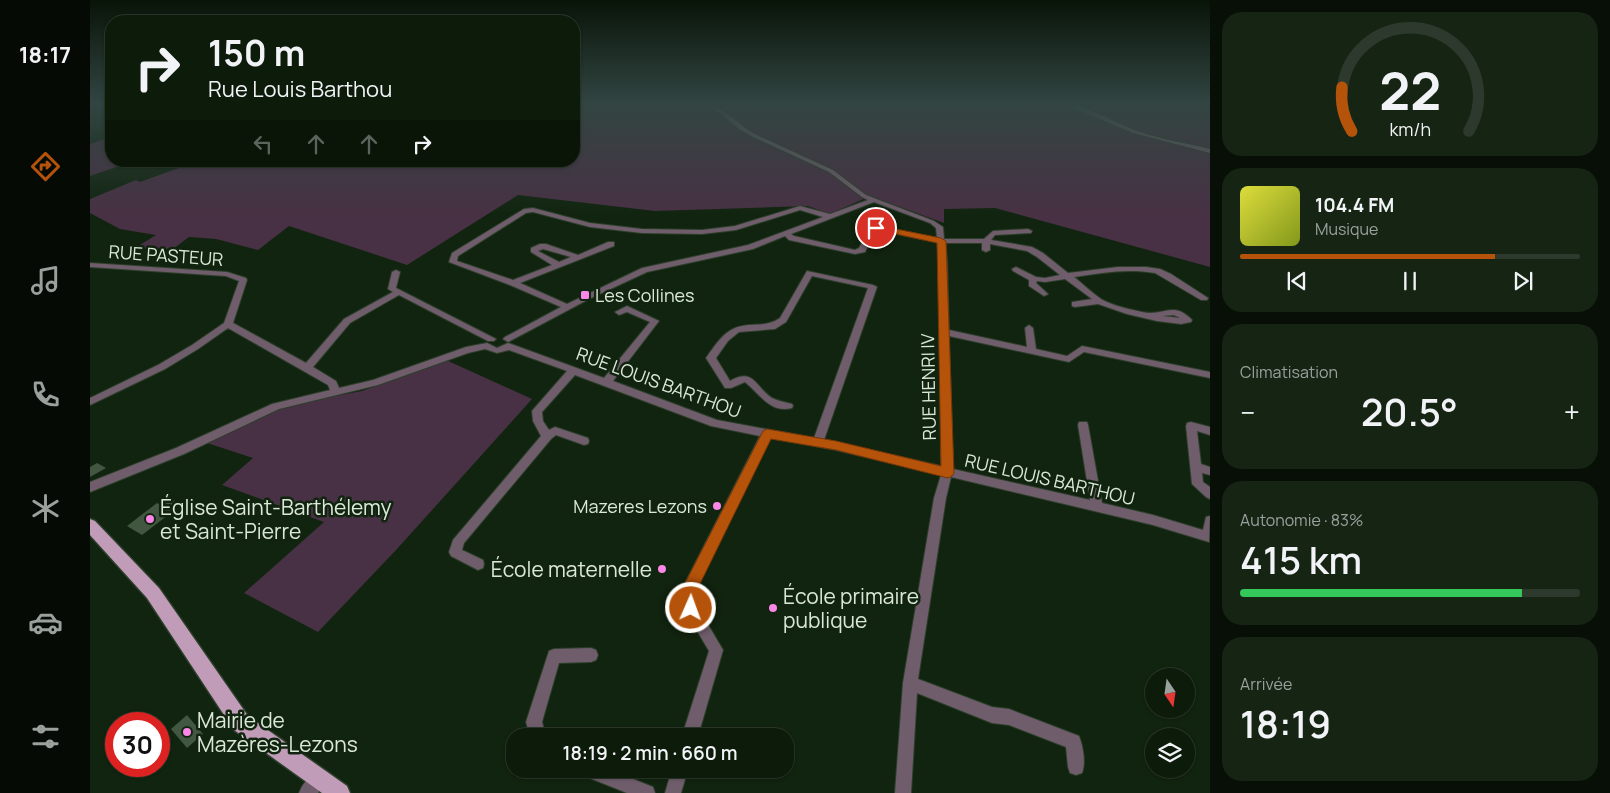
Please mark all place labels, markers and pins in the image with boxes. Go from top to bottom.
pin [855,207,897,249]
place label: Les Collines [595,283,695,307]
marker: Les Collines [579,289,591,301]
place label: Église Saint-Barthélemy et Saint-Pierre [160,493,392,545]
place label: Mazeres Lezons [573,494,707,518]
marker: Mazeres Lezons [711,500,723,512]
marker: Église Saint-Barthélemy et Saint-Pierre [144,513,156,525]
place label: École maternelle [491,555,652,583]
marker: École maternelle [656,563,668,575]
place label: École primaire publique [783,582,919,634]
marker: École primaire publique [767,602,779,614]
place label: Mairie de Mazères-Lezons [197,706,358,758]
marker: Mairie de Mazères-Lezons [181,726,193,738]

